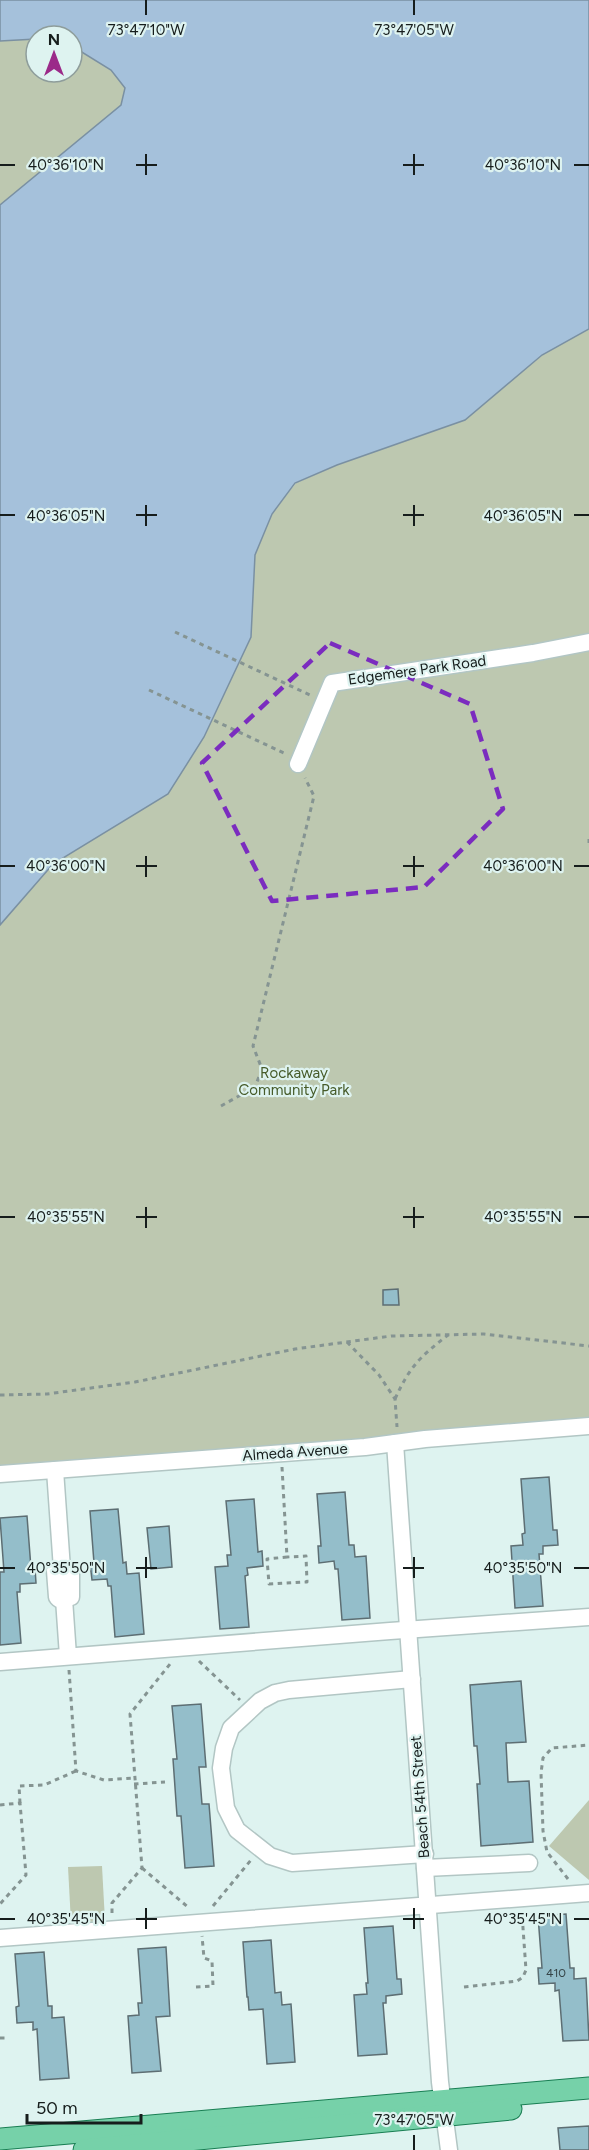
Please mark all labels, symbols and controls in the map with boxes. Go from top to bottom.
text: 73°47'10"W [107,21,185,39]
text: 73°47'05"W [374,21,454,39]
north arrow [24,24,84,84]
text: N [48,30,60,49]
text: 40°36'10"N [28,156,104,174]
text: 40°36'10"N [485,156,561,174]
text: 40°36'05"N [27,507,105,525]
text: 40°36'05"N [484,507,562,525]
street label: Edgemere Park Road [347,651,487,689]
text: 40°36'00"N [26,857,106,875]
text: 40°36'00"N [483,857,563,875]
park label: Rockaway Community Park [238,1064,350,1099]
text: 40°35'55"N [27,1208,105,1226]
text: 40°35'55"N [484,1208,562,1226]
street label: Almeda Avenue [242,1439,348,1465]
text: 40°35'50"N [27,1559,105,1577]
text: 40°35'50"N [484,1559,562,1577]
street label: Beach 54th Street [407,1735,433,1859]
text: 40°35'45"N [27,1910,105,1928]
text: 40°35'45"N [484,1910,562,1928]
house number: 410 [546,1966,566,1980]
scale bar [27,2087,141,2125]
text: 50 m [36,2097,78,2119]
text: 73°47'05"W [374,2111,454,2129]

